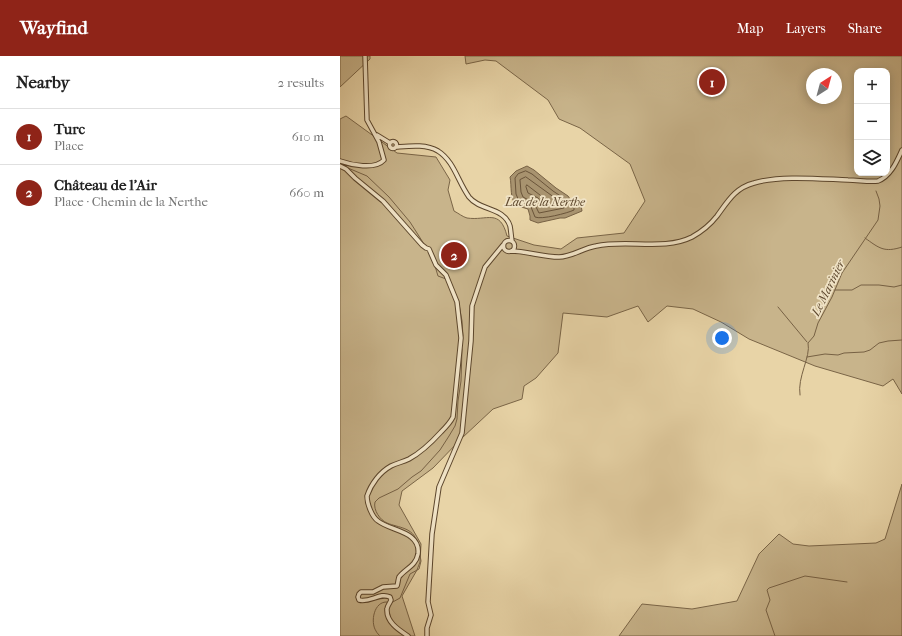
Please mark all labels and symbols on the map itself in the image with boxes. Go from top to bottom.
pin: 1 [699,67,725,97]
north arrow [806,68,842,104]
water label: Lac de la Nerthe [504,195,586,209]
pin: 2 [441,240,467,270]
water label: Le Marinier [808,256,848,319]
your location [712,328,732,348]

